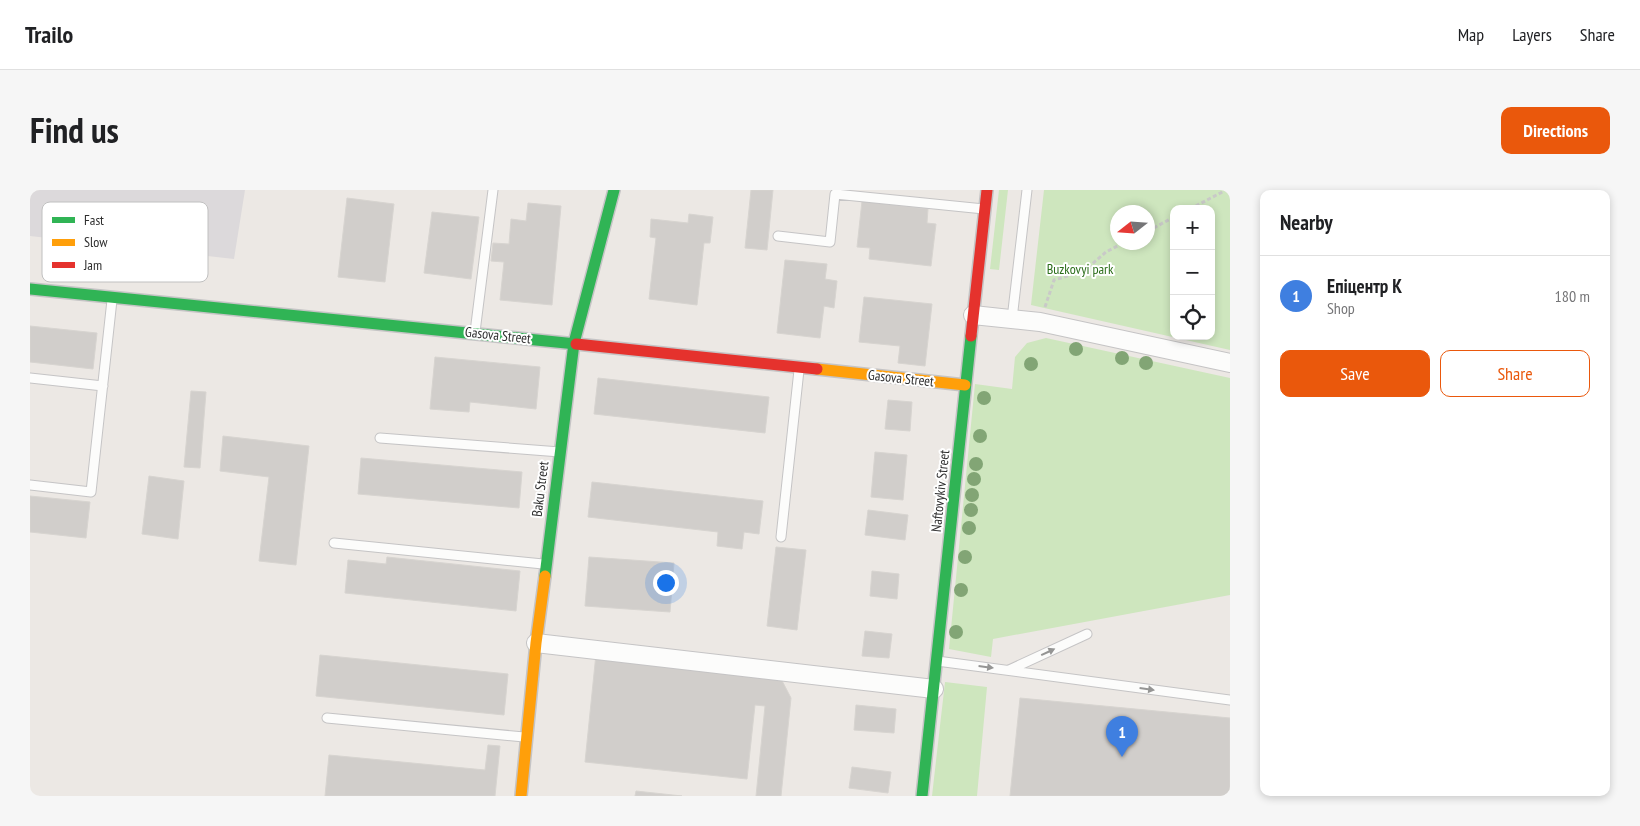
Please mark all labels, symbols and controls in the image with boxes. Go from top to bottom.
text: Trailo [25,19,73,50]
text: Map [1458,23,1484,46]
text: Layers [1512,23,1552,46]
text: Share [1580,23,1615,46]
text: Find us [30,107,119,153]
button: Directions [1501,107,1610,154]
legend [42,202,208,282]
north arrow [1110,205,1155,250]
map controls [1170,205,1215,340]
button: + [1170,205,1215,250]
text: Nearby [1280,209,1333,236]
text: Fast [84,211,104,229]
text: Slow [84,233,108,251]
button: − [1170,250,1215,295]
text: Jam [83,256,102,274]
park label: Buzkovyi park [1047,260,1114,278]
text: Епіцентр К [1327,274,1402,298]
text: 1 [1292,286,1300,306]
text: 180 m [1555,286,1590,306]
button: locate [1170,295,1215,340]
text: Shop [1327,298,1355,318]
street label: Gasova Street [464,323,532,347]
button: Save [1280,350,1430,397]
button: Share [1440,350,1590,397]
street label: Gasova Street [867,366,935,390]
street label: Naftovykiv Street [927,449,953,533]
street label: Baku Street [528,460,552,518]
your location [653,570,679,596]
one-way arrow [1041,647,1055,655]
one-way arrow [978,663,994,671]
one-way arrow [1139,685,1155,693]
pin: 1 [1106,716,1138,757]

